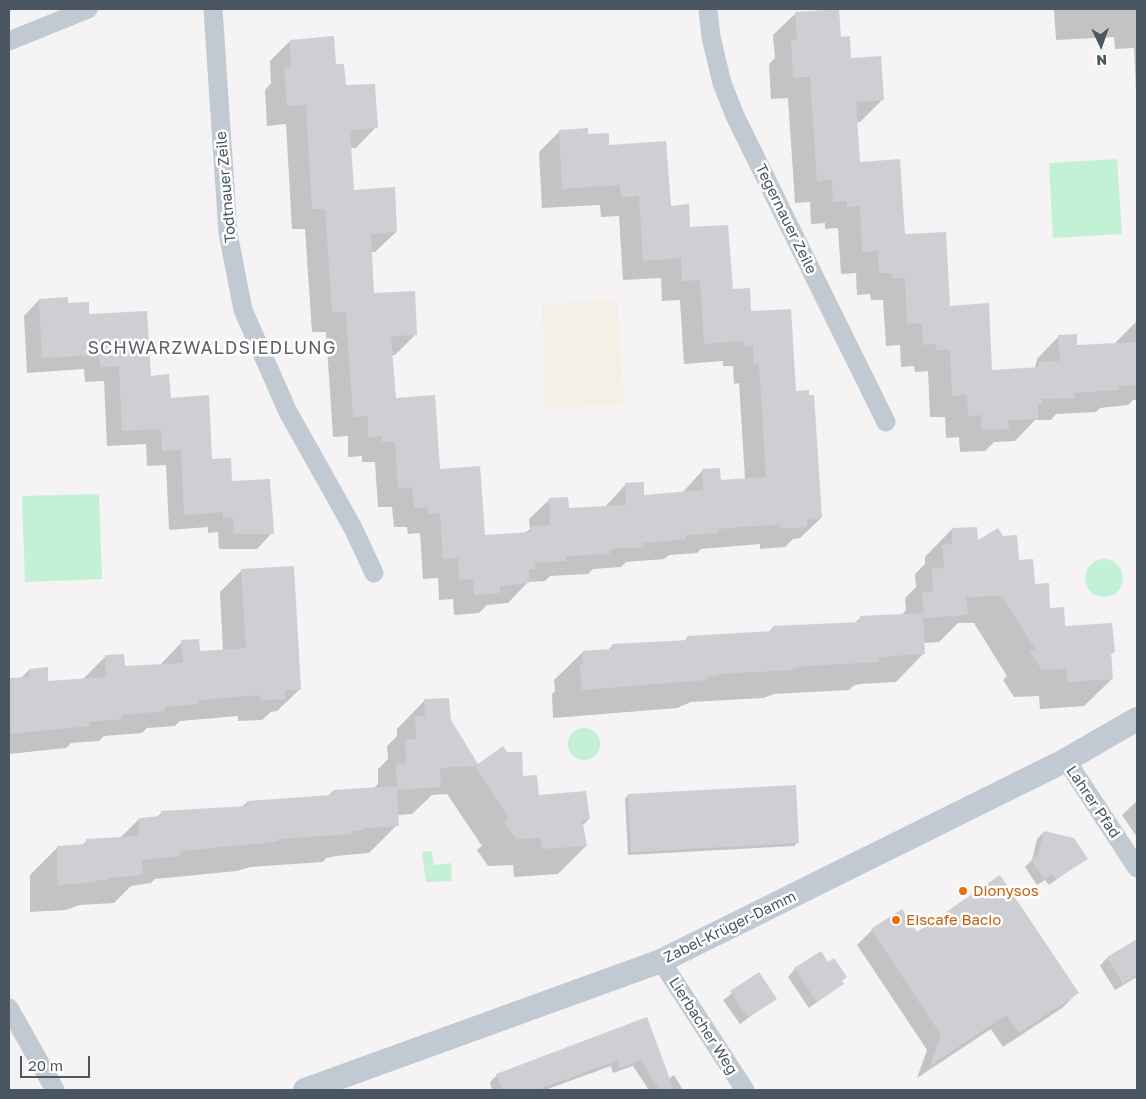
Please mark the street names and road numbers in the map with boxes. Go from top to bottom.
street label: Todtnauer Zeile [212,130,240,244]
street label: Tegernauer Zeile [752,161,820,277]
street label: Lahrer Pfad [1062,762,1124,842]
street label: Zabel-Krüger-Damm [661,887,799,967]
street label: Lierbacher Weg [665,974,741,1078]

